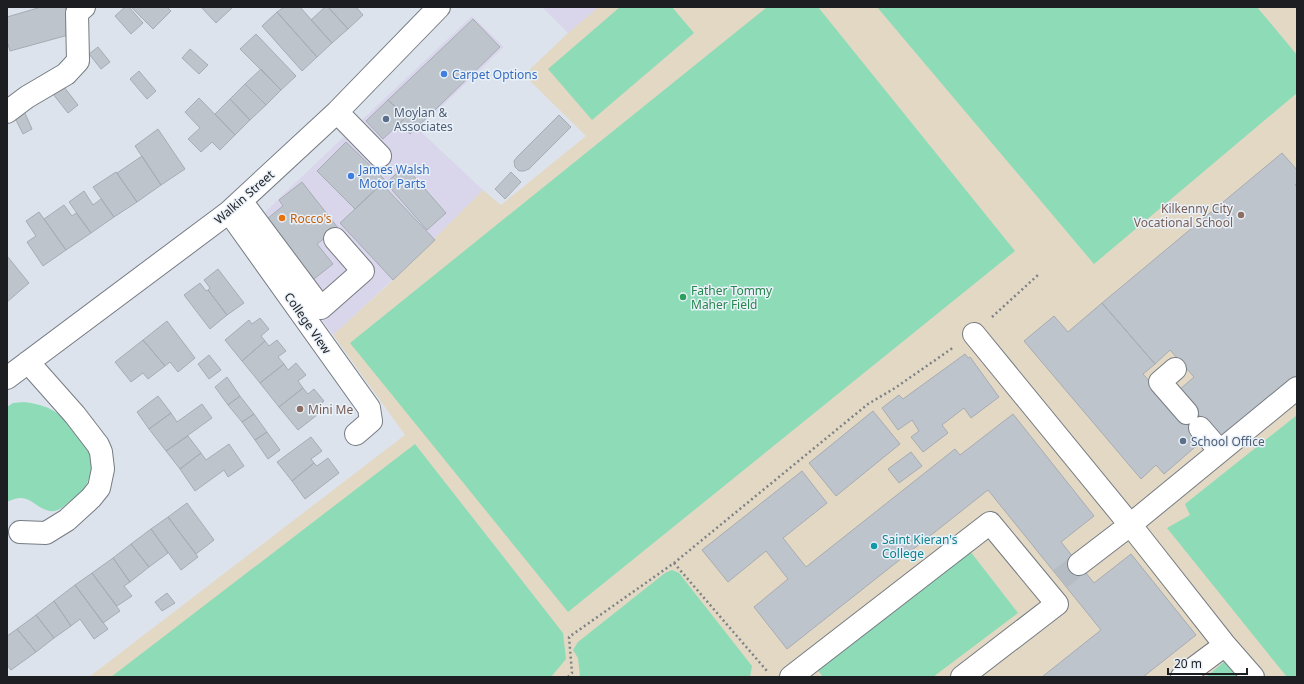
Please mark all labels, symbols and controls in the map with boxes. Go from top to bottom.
place label: Carpet Options [452,66,538,83]
marker: Carpet Options [439,69,449,79]
place label: Moylan & Associates [394,104,453,135]
marker: Moylan & Associates [381,114,391,124]
place label: James Walsh Motor Parts [358,161,430,192]
street label: Walkin Street [210,166,278,228]
marker: James Walsh Motor Parts [346,171,356,181]
place label: Kilkenny City Vocational School [1134,200,1234,231]
place label: Rocco's [290,210,332,227]
marker: Kilkenny City Vocational School [1236,210,1246,220]
marker: Rocco's [277,213,287,223]
place label: Father Tommy Maher Field [691,282,773,313]
street label: College View [281,289,336,358]
marker: Father Tommy Maher Field [678,292,688,302]
place label: Mini Me [308,401,353,418]
marker: Mini Me [295,404,305,414]
place label: School Office [1191,433,1265,450]
marker: School Office [1178,436,1188,446]
place label: Saint Kieran's College [882,531,958,562]
marker: Saint Kieran's College [869,541,879,551]
scale bar [1168,650,1247,676]
text: 20 m [1174,655,1202,672]

